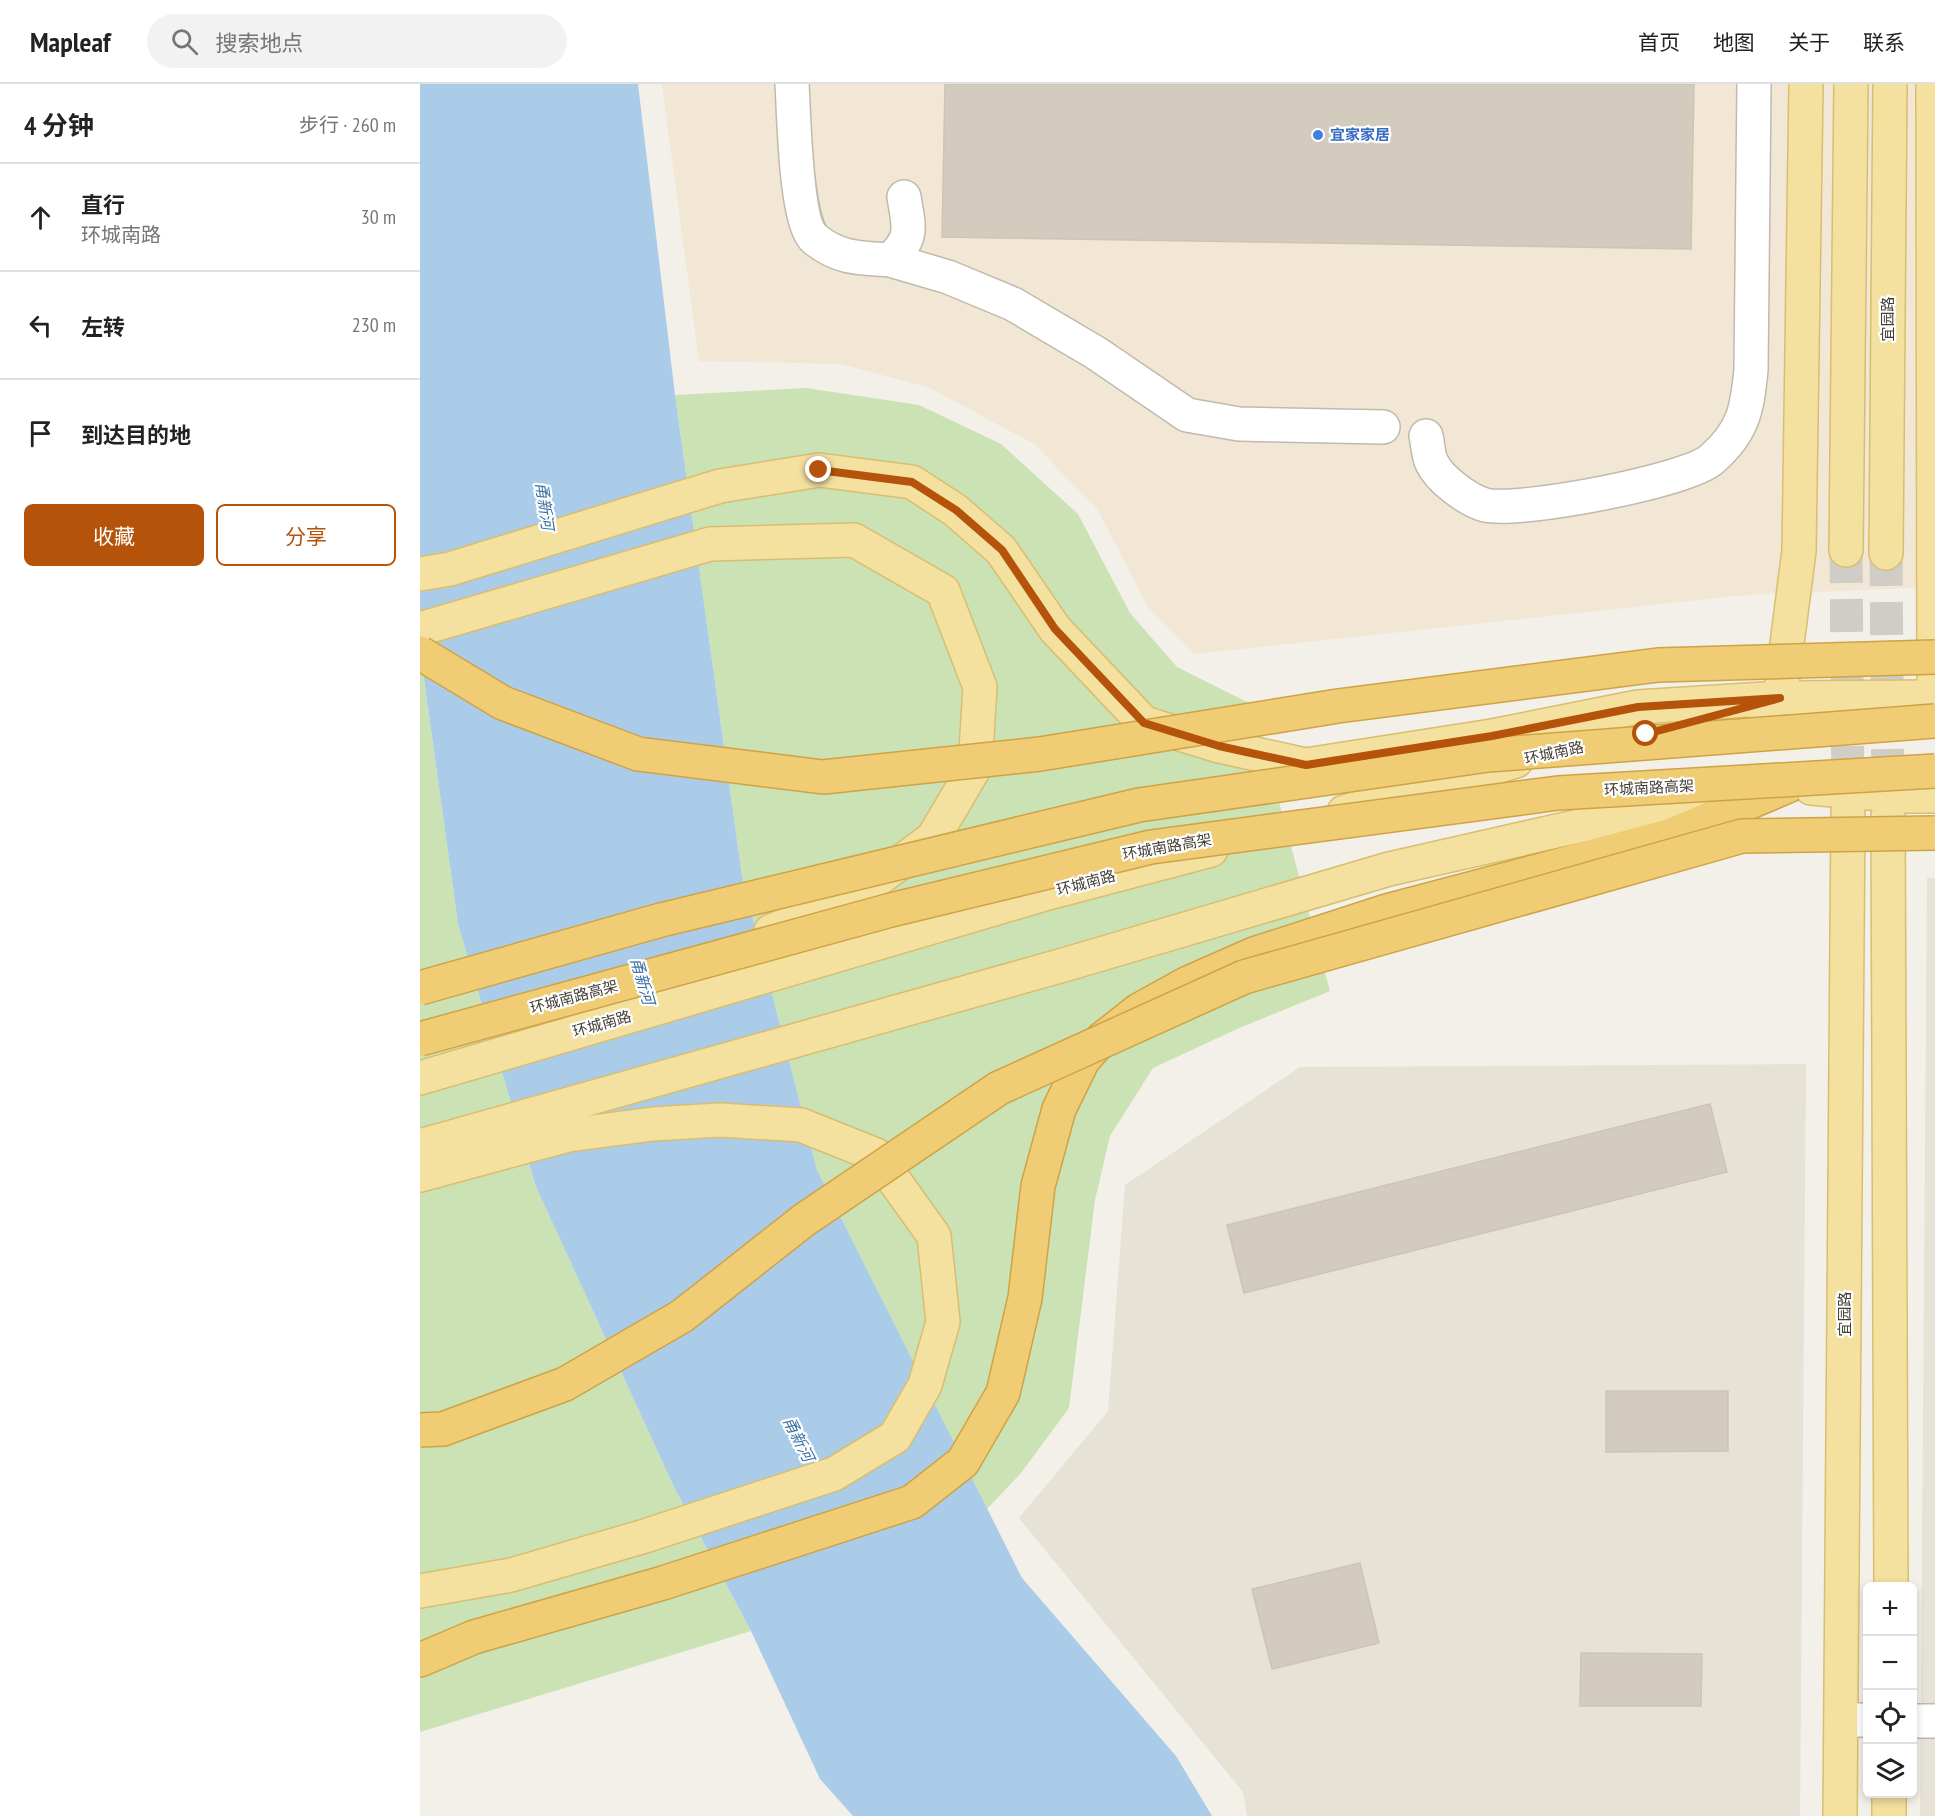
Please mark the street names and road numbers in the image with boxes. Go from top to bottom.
street label: 宜园路 [1878,296,1897,342]
street label: 环城南路 [1523,737,1585,768]
street label: 环城南路高架 [1604,776,1694,799]
street label: 环城南路高架 [1121,829,1213,864]
street label: 环城南路 [1054,866,1117,899]
street label: 环城南路高架 [528,976,620,1017]
street label: 环城南路 [570,1006,633,1041]
street label: 宜园路 [1835,1291,1854,1337]

